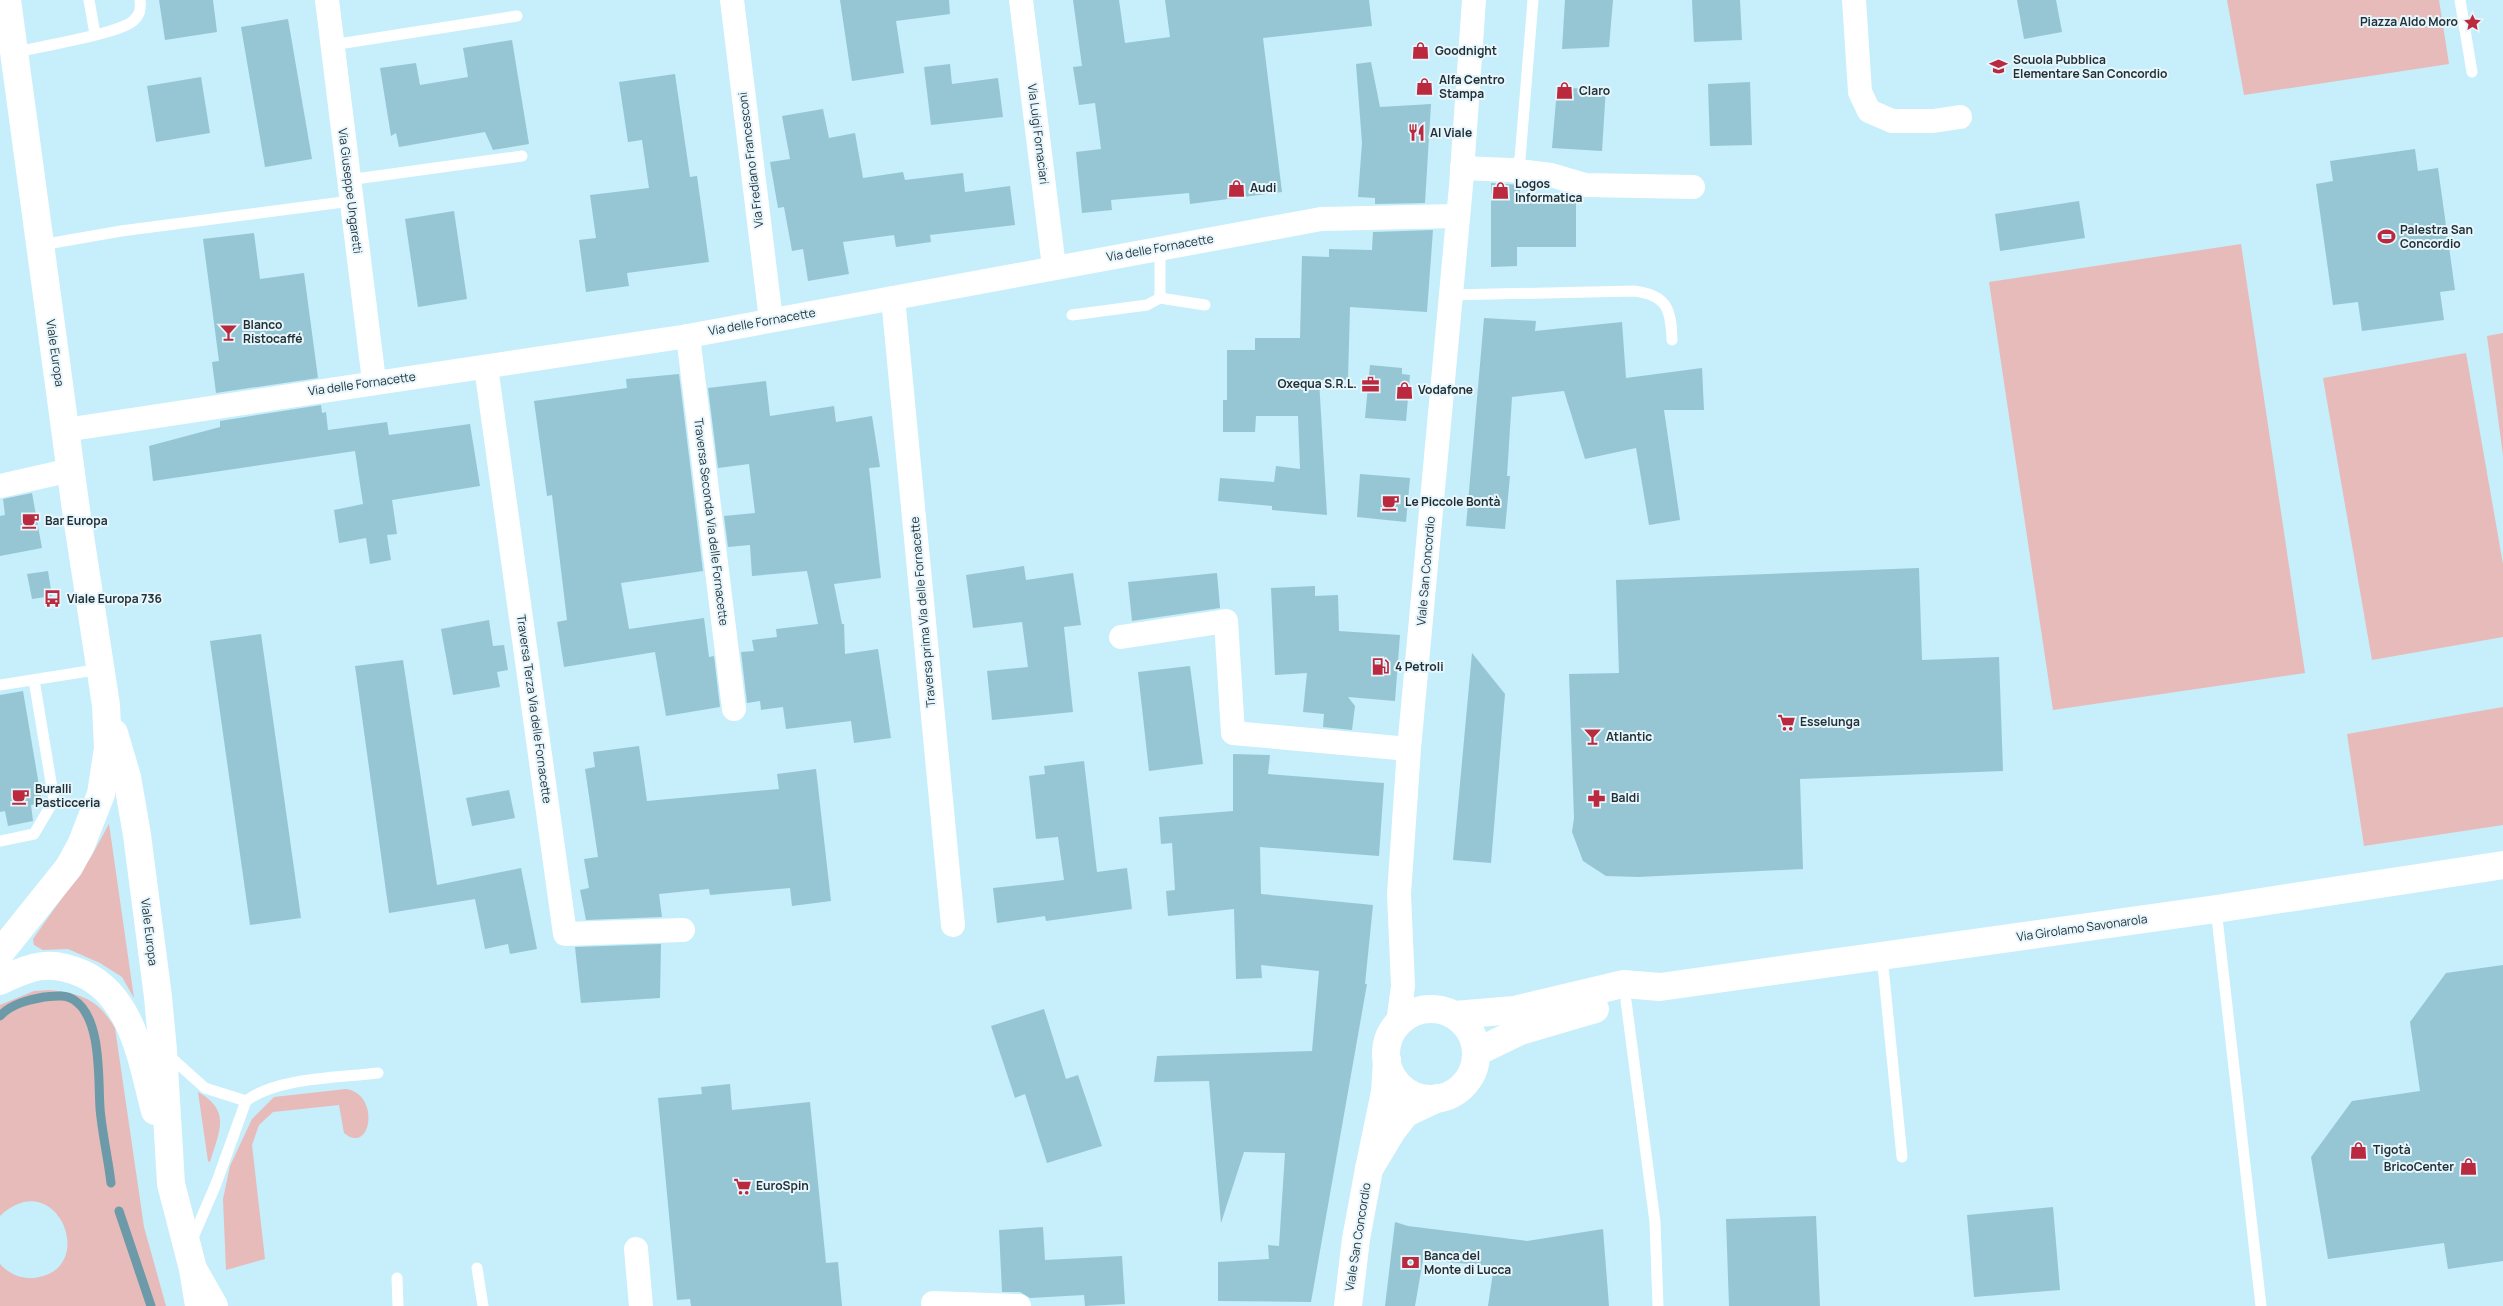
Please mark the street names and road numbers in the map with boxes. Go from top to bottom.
street label: Via Luigi Fornaciari [1024,83,1053,185]
street label: Via Frediano Francesconi [734,91,767,229]
street label: Via Giuseppe Ungaretti [334,127,367,255]
street label: Via delle Fornacette [1105,230,1215,265]
street label: Via delle Fornacette [707,304,817,339]
street label: Viale Europa [42,318,69,388]
street label: Via delle Fornacette [307,368,417,399]
street label: Traversa Seconda Via delle Fornacette [690,417,733,627]
street label: Traversa prima Via delle Fornacette [906,516,939,708]
street label: Viale San Concordio [1412,516,1439,626]
street label: Traversa Terza Via delle Fornacette [513,613,556,804]
street label: Viale Europa [137,897,162,967]
street label: Via Girolamo Savonarola [2015,910,2148,945]
street label: Viale San Concordio [1341,1181,1374,1292]

